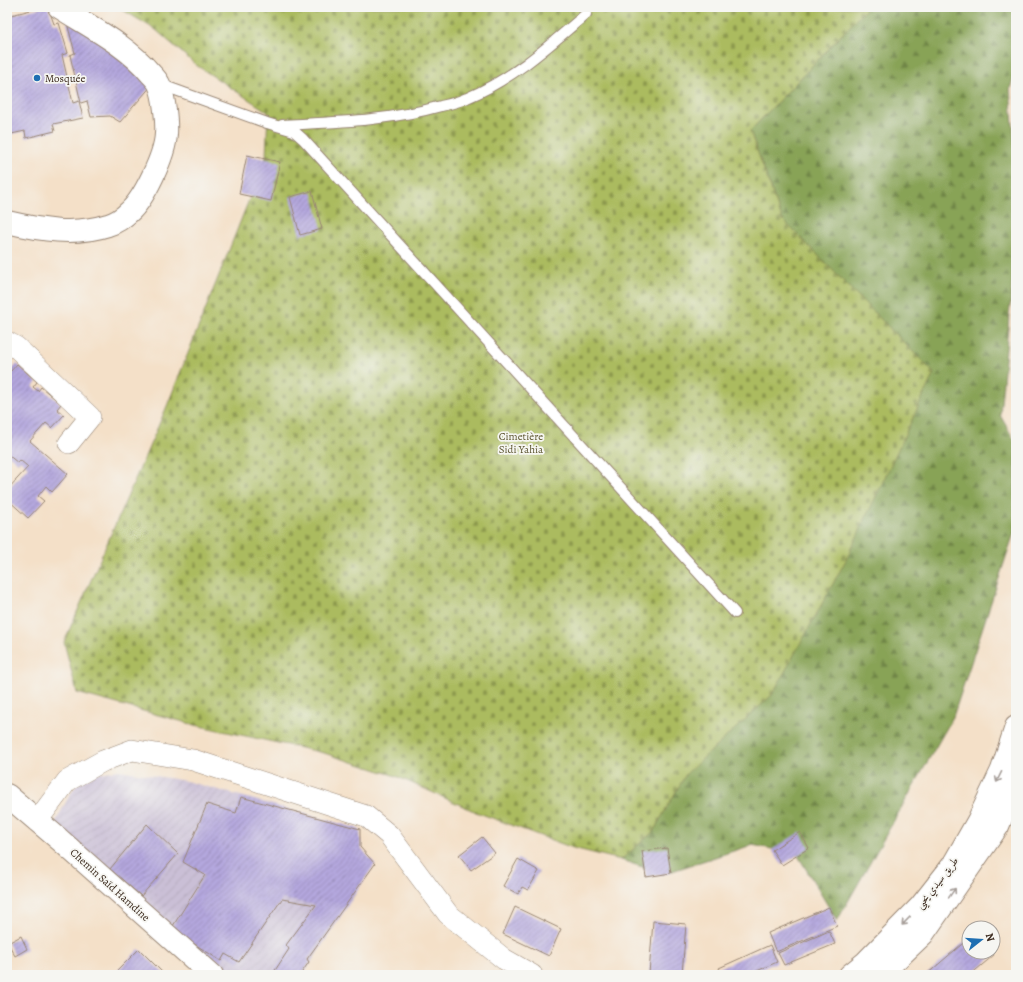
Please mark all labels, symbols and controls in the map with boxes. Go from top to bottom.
place label: Mosquée [45,71,86,86]
marker: Mosquée [32,73,42,83]
park label: Cimetière Sidi Yahia [499,429,544,457]
one-way arrow [995,771,1002,783]
street label: Chemin Saïd Hamdine [67,845,153,925]
street label: طريق سيدي يحيى [912,854,964,913]
one-way arrow [947,888,956,899]
one-way arrow [901,916,911,926]
north arrow [961,920,1001,960]
text: N [982,931,998,943]

